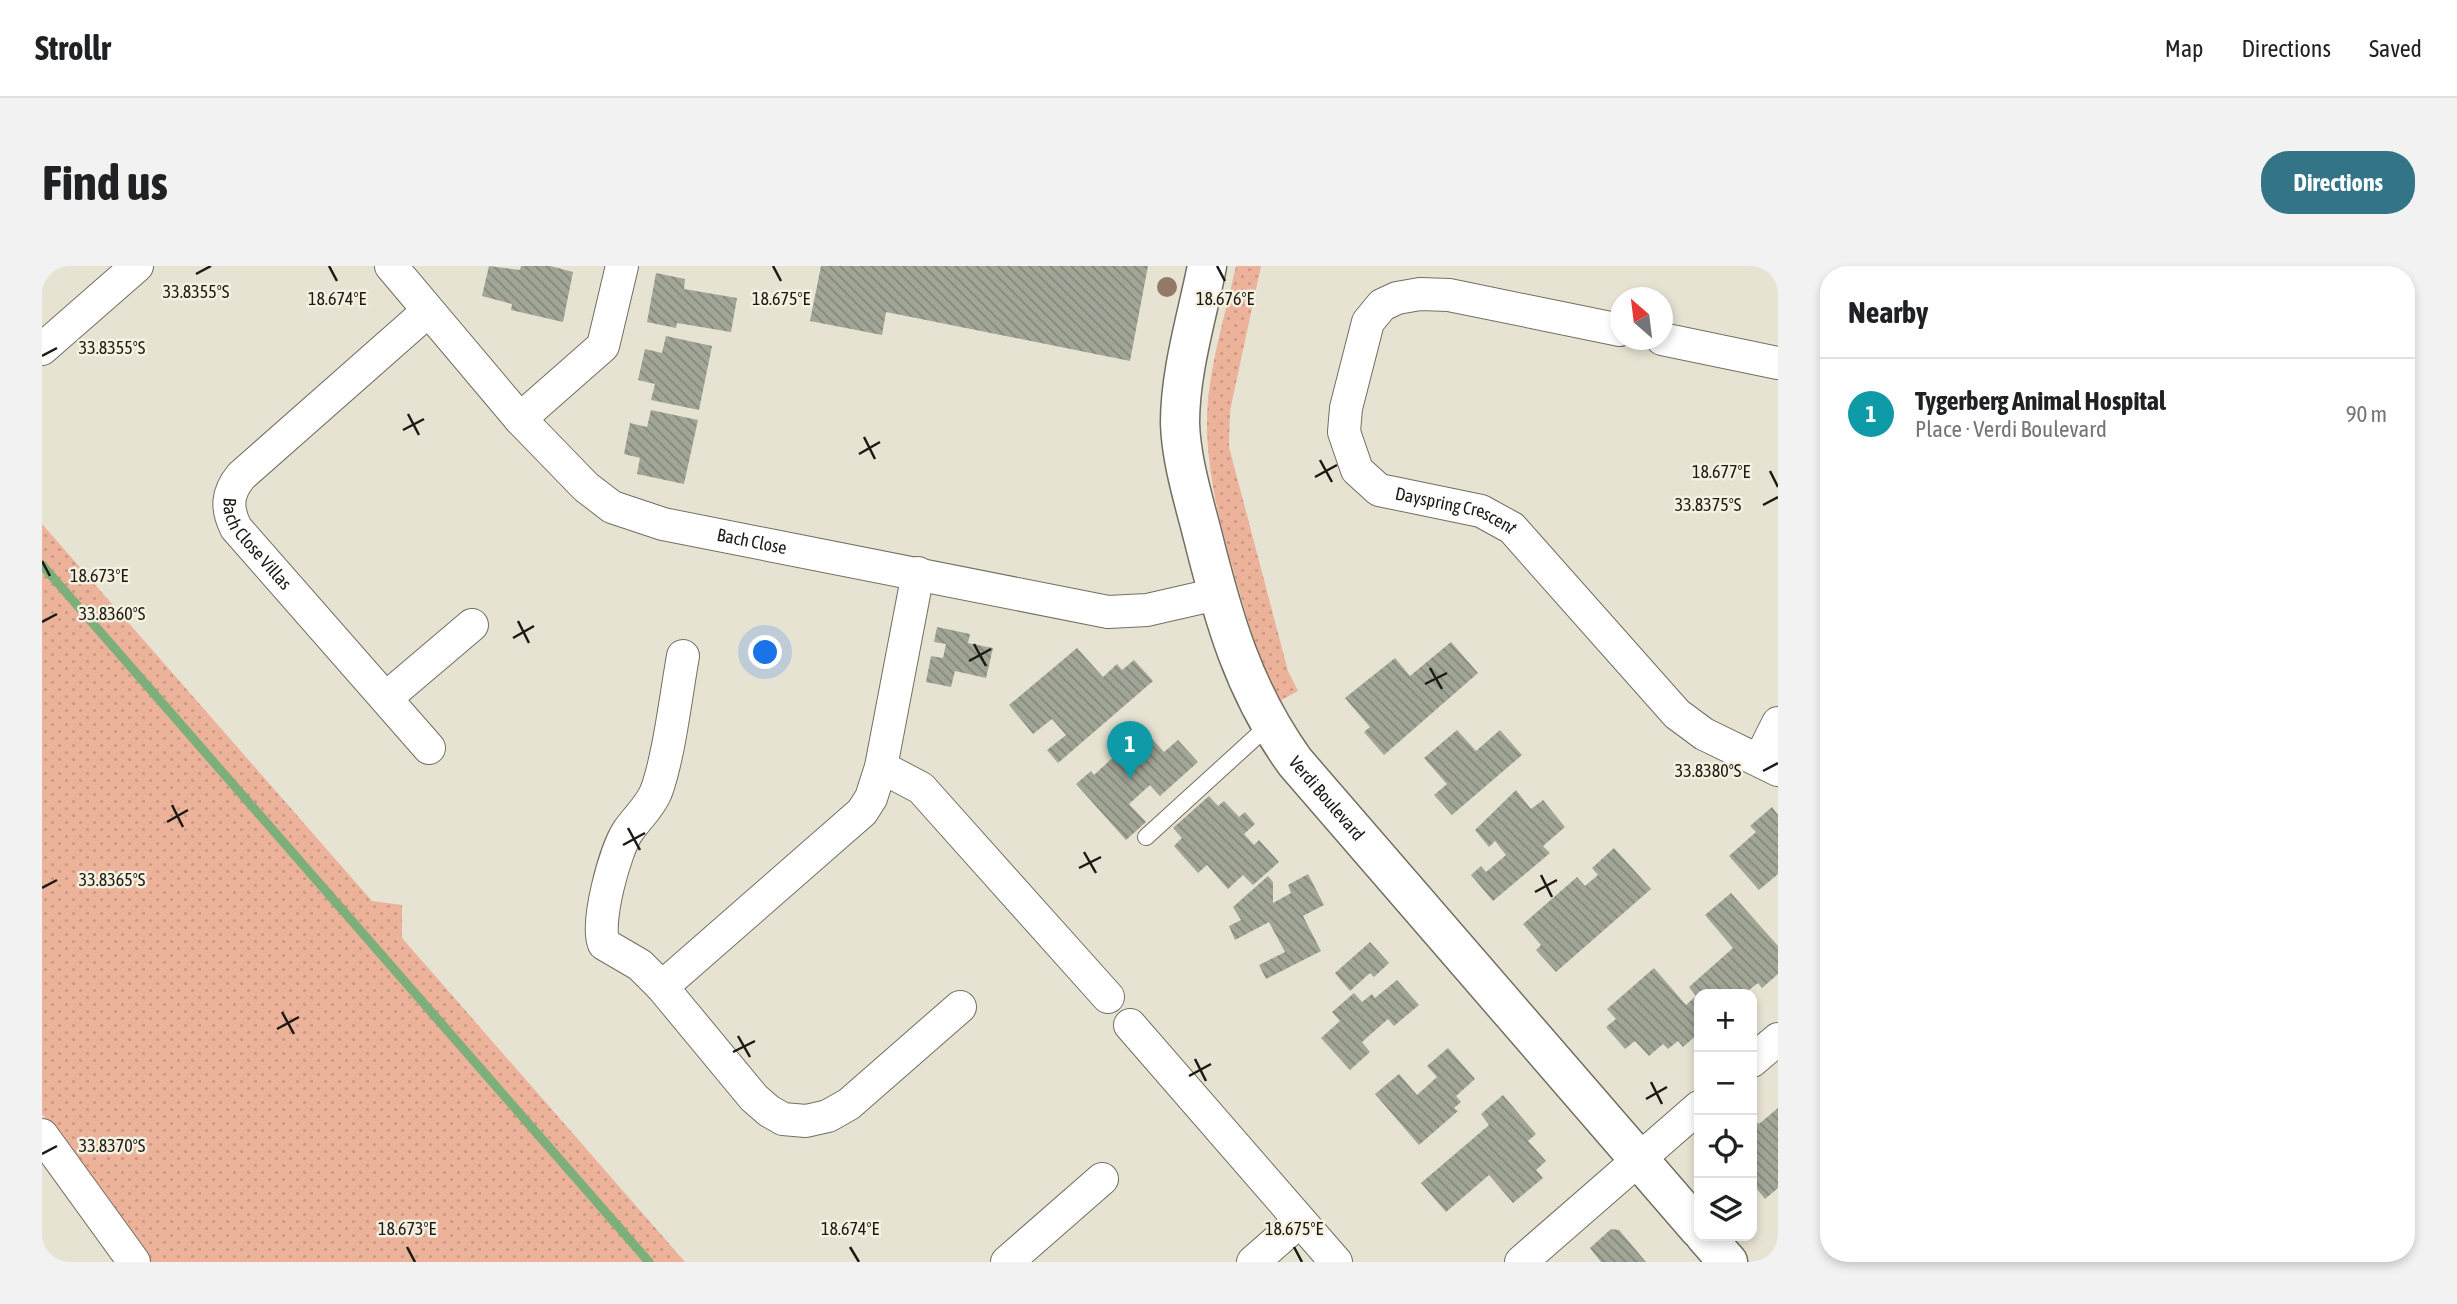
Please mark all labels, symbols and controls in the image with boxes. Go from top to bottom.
text: Strollr [35,29,111,67]
text: Map [2165,35,2203,62]
text: Directions [2241,35,2331,62]
text: Saved [2369,35,2422,62]
button: Directions [2261,151,2415,214]
text: Find us [42,154,168,210]
text: 33.8355°S [163,281,230,302]
north arrow [1610,287,1673,350]
text: 18.674°E [308,288,366,309]
text: 18.675°E [752,288,810,309]
text: 18.676°E [1196,288,1254,309]
text: Nearby [1848,295,1928,329]
text: 33.8355°S [79,337,146,358]
text: Tygerberg Animal Hospital [1915,386,2166,416]
text: 1 [1866,401,1876,427]
text: 90 m [2346,401,2387,427]
text: Place · Verdi Boulevard [1915,416,2107,442]
text: 18.677°E [1692,461,1750,482]
street label: Dayspring Crescent [1393,483,1522,537]
text: 33.8375°S [1675,494,1742,515]
street label: Bach Close Villas [219,497,296,594]
street label: Bach Close [715,524,789,558]
text: 18.673°E [70,565,128,586]
text: 33.8360°S [79,603,146,624]
your location [748,635,782,669]
pin: 1 [1107,721,1153,779]
street label: Verdi Boulevard [1284,752,1369,845]
text: 33.8380°S [1675,760,1742,781]
text: 33.8365°S [79,869,146,890]
map controls [1694,989,1757,1241]
button: + [1694,989,1757,1052]
button: − [1694,1052,1757,1115]
button: locate [1694,1115,1757,1178]
text: 33.8370°S [79,1135,146,1156]
button: layers [1694,1178,1757,1241]
text: 18.673°E [378,1218,436,1239]
text: 18.674°E [821,1218,879,1239]
text: 18.675°E [1265,1218,1323,1239]

